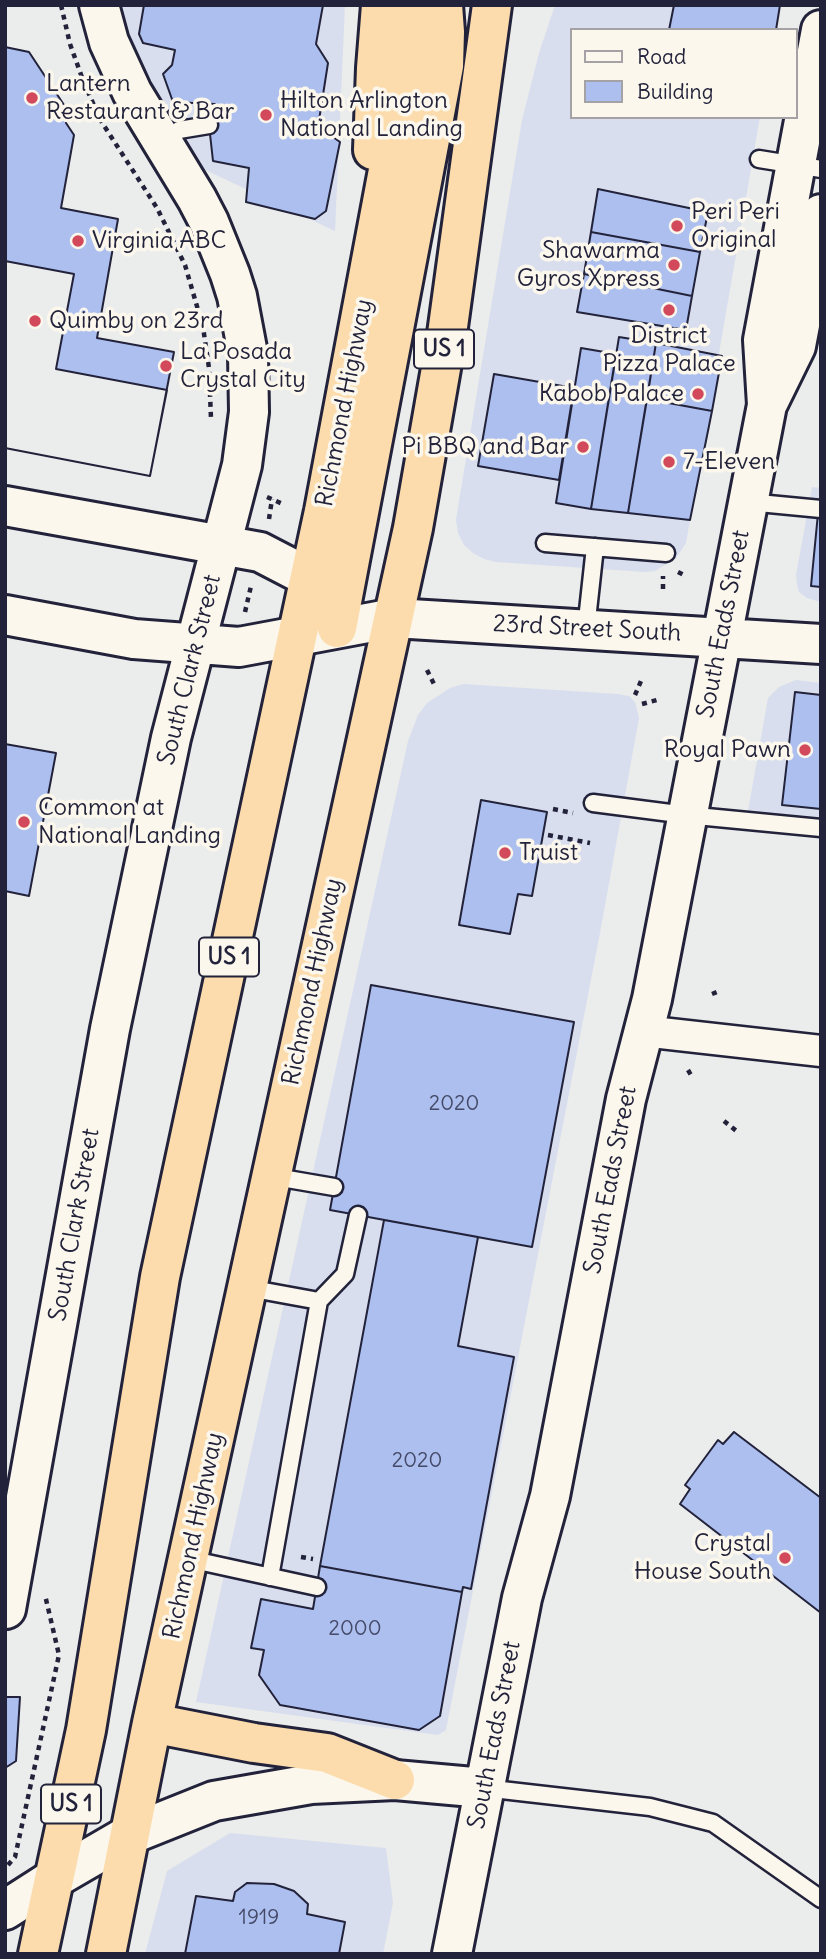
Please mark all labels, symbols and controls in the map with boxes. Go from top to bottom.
legend [570,28,798,119]
text: Road [637,43,686,70]
place label: Lantern Restaurant & Bar [46,70,234,126]
text: Building [637,78,713,105]
place label: Hilton Arlington National Landing [280,87,463,143]
marker: Lantern Restaurant & Bar [24,90,40,106]
marker: Hilton Arlington National Landing [258,107,274,123]
place label: Peri Peri Original [691,198,780,254]
marker: Peri Peri Original [669,218,685,234]
place label: Virginia ABC [92,227,226,255]
marker: Virginia ABC [70,233,86,249]
place label: Shawarma Gyros Xpress [517,237,660,293]
marker: Shawarma Gyros Xpress [666,257,682,273]
street label: Richmond Highway [311,297,379,509]
marker: District Pizza Palace [661,302,677,318]
place label: Quimby on 23rd [49,307,224,335]
marker: Quimby on 23rd [27,313,43,329]
place label: District Pizza Palace [602,322,736,378]
road number: US 1 [414,330,474,368]
place label: La Posada Crystal City [180,338,306,394]
marker: La Posada Crystal City [158,358,174,374]
place label: Kabob Palace [539,380,684,408]
marker: Kabob Palace [690,386,706,402]
place label: Pi BBQ and Bar [402,433,569,461]
marker: Pi BBQ and Bar [575,439,591,455]
place label: 7-Eleven [683,448,775,476]
marker: 7-Eleven [661,454,677,470]
street label: South Eads Street [692,528,756,720]
street label: South Clark Street [152,572,228,768]
street label: 23rd Street South [492,610,682,648]
place label: Royal Pawn [664,736,791,764]
marker: Royal Pawn [797,742,813,758]
place label: Common at National Landing [38,794,221,850]
marker: Common at National Landing [16,814,32,830]
place label: Truist [519,839,578,867]
marker: Truist [497,845,513,861]
street label: Richmond Highway [277,876,349,1088]
road number: US 1 [199,938,259,976]
street label: South Eads Street [579,1084,643,1276]
house number: 2020 [429,1091,479,1117]
street label: South Clark Street [44,1126,106,1324]
street label: Richmond Highway [158,1430,230,1642]
house number: 2020 [392,1448,442,1474]
place label: Crystal House South [634,1530,771,1586]
marker: Crystal House South [777,1550,793,1566]
house number: 2000 [329,1616,381,1642]
street label: South Eads Street [463,1639,527,1831]
road number: US 1 [41,1784,101,1824]
house number: 1919 [239,1905,279,1931]

